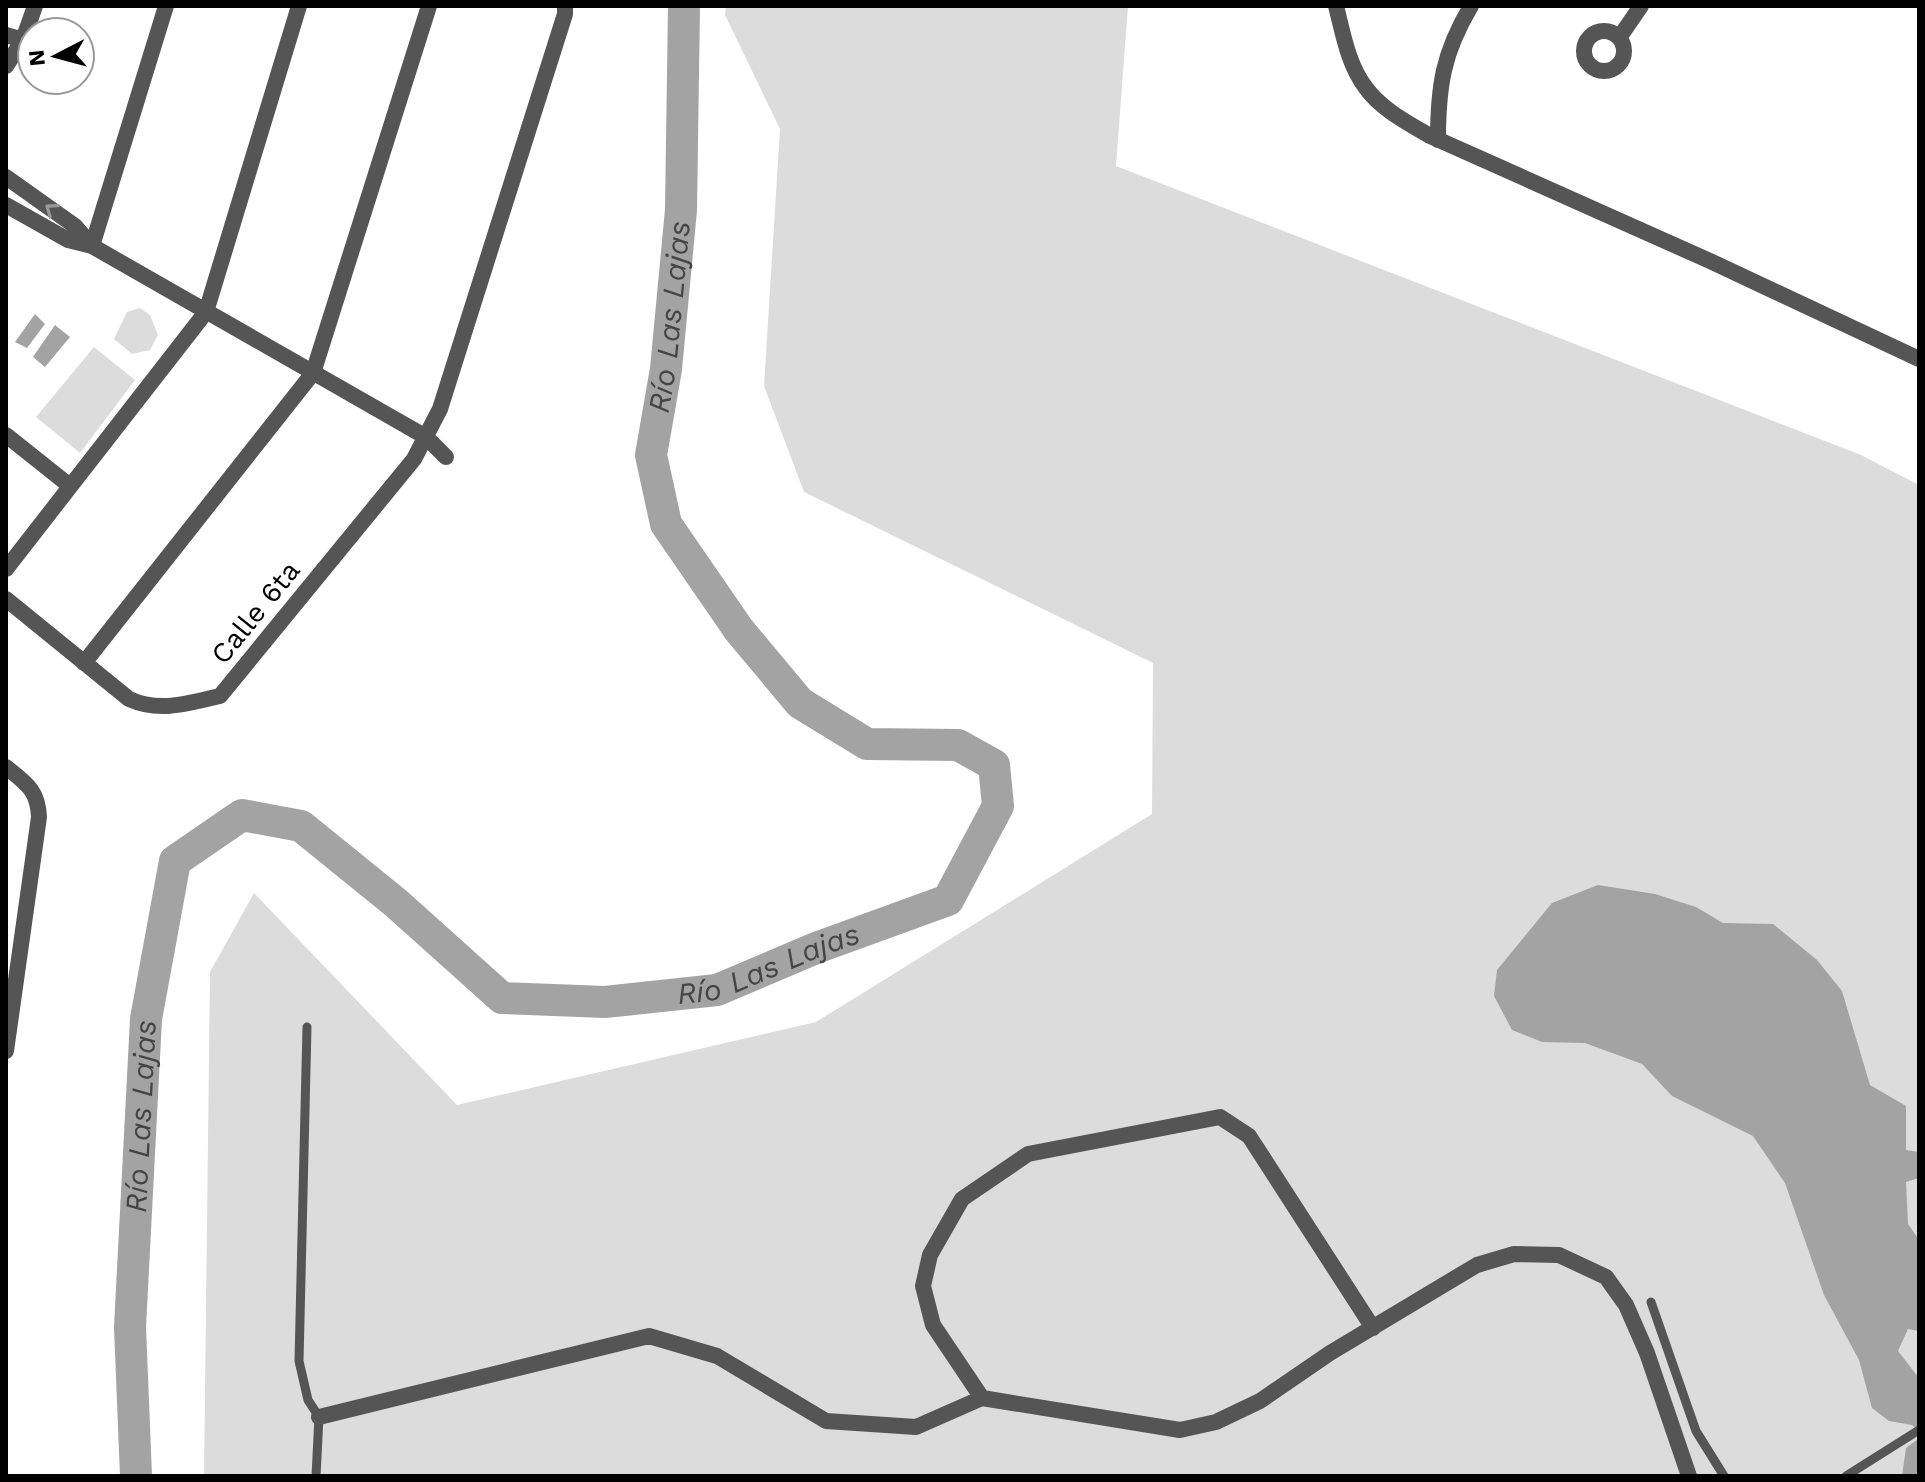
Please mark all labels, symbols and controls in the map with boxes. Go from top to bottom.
north arrow [16,16,96,96]
text: N [23,49,50,67]
one-way arrow [46,204,60,219]
water label: Río Las Lajas [641,220,697,416]
street label: Calle 6ta [204,554,307,670]
water label: Río Las Lajas [675,916,864,1011]
water label: Río Las Lajas [118,1019,163,1214]

